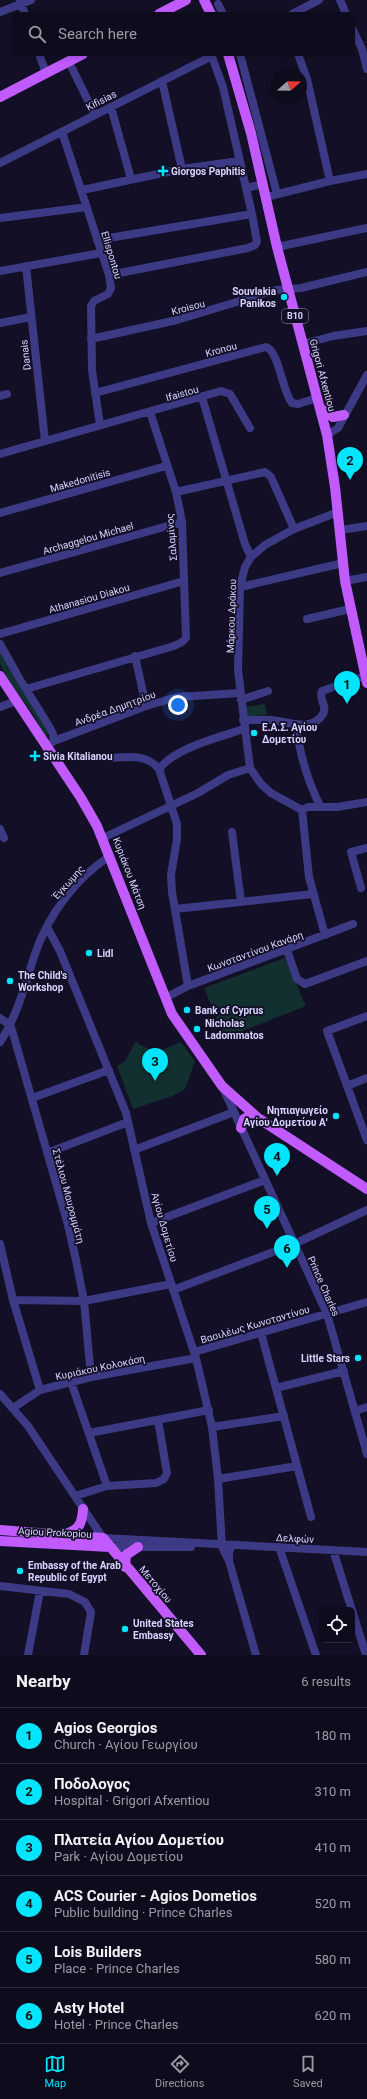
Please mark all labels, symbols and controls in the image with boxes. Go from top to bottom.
search box [12,12,355,56]
icon: search [26,23,48,45]
text: Search here [58,25,137,43]
north arrow [271,68,307,104]
street label: Kifisias [84,88,118,113]
marker: Giorgos Paphitis [158,166,168,176]
place label: Giorgos Paphitis [171,166,245,177]
street label: Ellispontou [99,230,124,280]
place label: Souvlakia Panikos [232,286,277,309]
marker: Souvlakia Panikos [279,292,289,302]
street label: Kroisou [170,298,206,317]
road number: B10 [282,309,308,323]
street label: Grigori Afxentiou [308,338,338,413]
street label: Danais [18,339,33,371]
street label: Kronou [204,340,238,359]
street label: Ifaistou [164,384,200,403]
pin: 2 [337,447,363,480]
street label: Makedonitisis [49,467,112,494]
street label: Σαλαμίνος [164,513,180,561]
street label: Archaggelou Michael [42,520,135,557]
street label: Μάρκου Δράκου [225,579,238,653]
street label: Athanasiou Diakou [47,582,131,615]
pin: 1 [334,671,360,704]
street label: Ανδρέα Δημητρίου [73,689,157,728]
your location [168,695,188,715]
place label: Ε.Α.Σ. Αγίου Δομετίου [262,722,318,745]
marker: Ε.Α.Σ. Αγίου Δομετίου [249,728,259,738]
marker: Sivia Kitalianou [30,751,40,761]
place label: Sivia Kitalianou [43,751,113,762]
street label: Κυριάκου Μάτση [111,836,148,911]
street label: Έγκωμης [50,863,87,903]
street label: Κωνσταντίνου Κανάρη [206,929,305,974]
marker: Lidl [84,948,94,958]
place label: Lidl [97,948,114,959]
place label: The Child's Workshop [18,970,67,993]
marker: The Child's Workshop [5,976,15,986]
marker: Bank of Cyprus [182,1005,192,1015]
place label: Bank of Cyprus [195,1005,263,1016]
place label: Nicholas Ladommatos [205,1018,264,1041]
marker: Nicholas Ladommatos [192,1024,202,1034]
pin: 3 [142,1048,168,1081]
place label: Νηπιαγωγείο Αγίου Δομετίου Αʹ [244,1105,328,1128]
marker: Νηπιαγωγείο Αγίου Δομετίου Αʹ [331,1111,341,1121]
pin: 4 [264,1143,290,1176]
street label: Στέλιου Μαυρομμάτη [51,1147,86,1245]
street label: Αγίου Δομετίου [149,1191,180,1263]
pin: 5 [254,1196,280,1229]
pin: 6 [274,1235,300,1268]
street label: Prince Charles [305,1255,342,1318]
street label: Βασιλέως Κωνσταντίνου [199,1304,311,1346]
street label: Κυριάκου Κολοκάση [54,1353,146,1382]
place label: Little Stars [301,1353,350,1364]
marker: Little Stars [353,1353,363,1363]
street label: Agiou Prokopiou [18,1525,92,1540]
street label: Δελφών [276,1532,314,1546]
place label: Embassy of the Arab Republic of Egypt [28,1560,121,1583]
street label: Μετοχίου [137,1564,174,1605]
marker: Embassy of the Arab Republic of Egypt [15,1566,25,1576]
map controls [319,1607,355,1643]
button: locate [319,1607,355,1643]
place label: United States Embassy [133,1618,194,1641]
marker: United States Embassy [120,1624,130,1634]
text: Nearby [16,1671,71,1691]
text: 6 results [301,1674,351,1689]
text: Agios Georgios [54,1719,157,1737]
text: 1 [25,1728,33,1743]
text: 180 m [314,1728,351,1743]
text: Church · Αγίου Γεωργίου [54,1737,197,1752]
text: Ποδολογος [54,1775,130,1793]
text: 2 [25,1784,33,1799]
text: 310 m [314,1784,351,1799]
text: Hospital · Grigori Afxentiou [54,1793,210,1808]
text: Πλατεία Αγίου Δομετίου [54,1831,224,1849]
text: 3 [25,1840,33,1855]
text: 410 m [314,1840,351,1855]
text: Park · Αγίου Δομετίου [54,1849,183,1864]
text: ACS Courier - Agios Dometios [54,1887,257,1905]
text: 4 [25,1896,33,1911]
text: 520 m [314,1896,351,1911]
text: Public building · Prince Charles [54,1905,232,1920]
text: Lois Builders [54,1943,142,1961]
text: 5 [25,1952,33,1967]
text: 580 m [314,1952,351,1967]
text: Place · Prince Charles [54,1961,180,1976]
text: Asty Hotel [54,1999,124,2017]
text: 6 [25,2008,33,2023]
text: 620 m [314,2008,351,2023]
text: Hotel · Prince Charles [54,2017,179,2032]
tab: Map [44,2053,66,2090]
tab: Directions [155,2053,204,2090]
tab: Saved [293,2053,323,2090]

